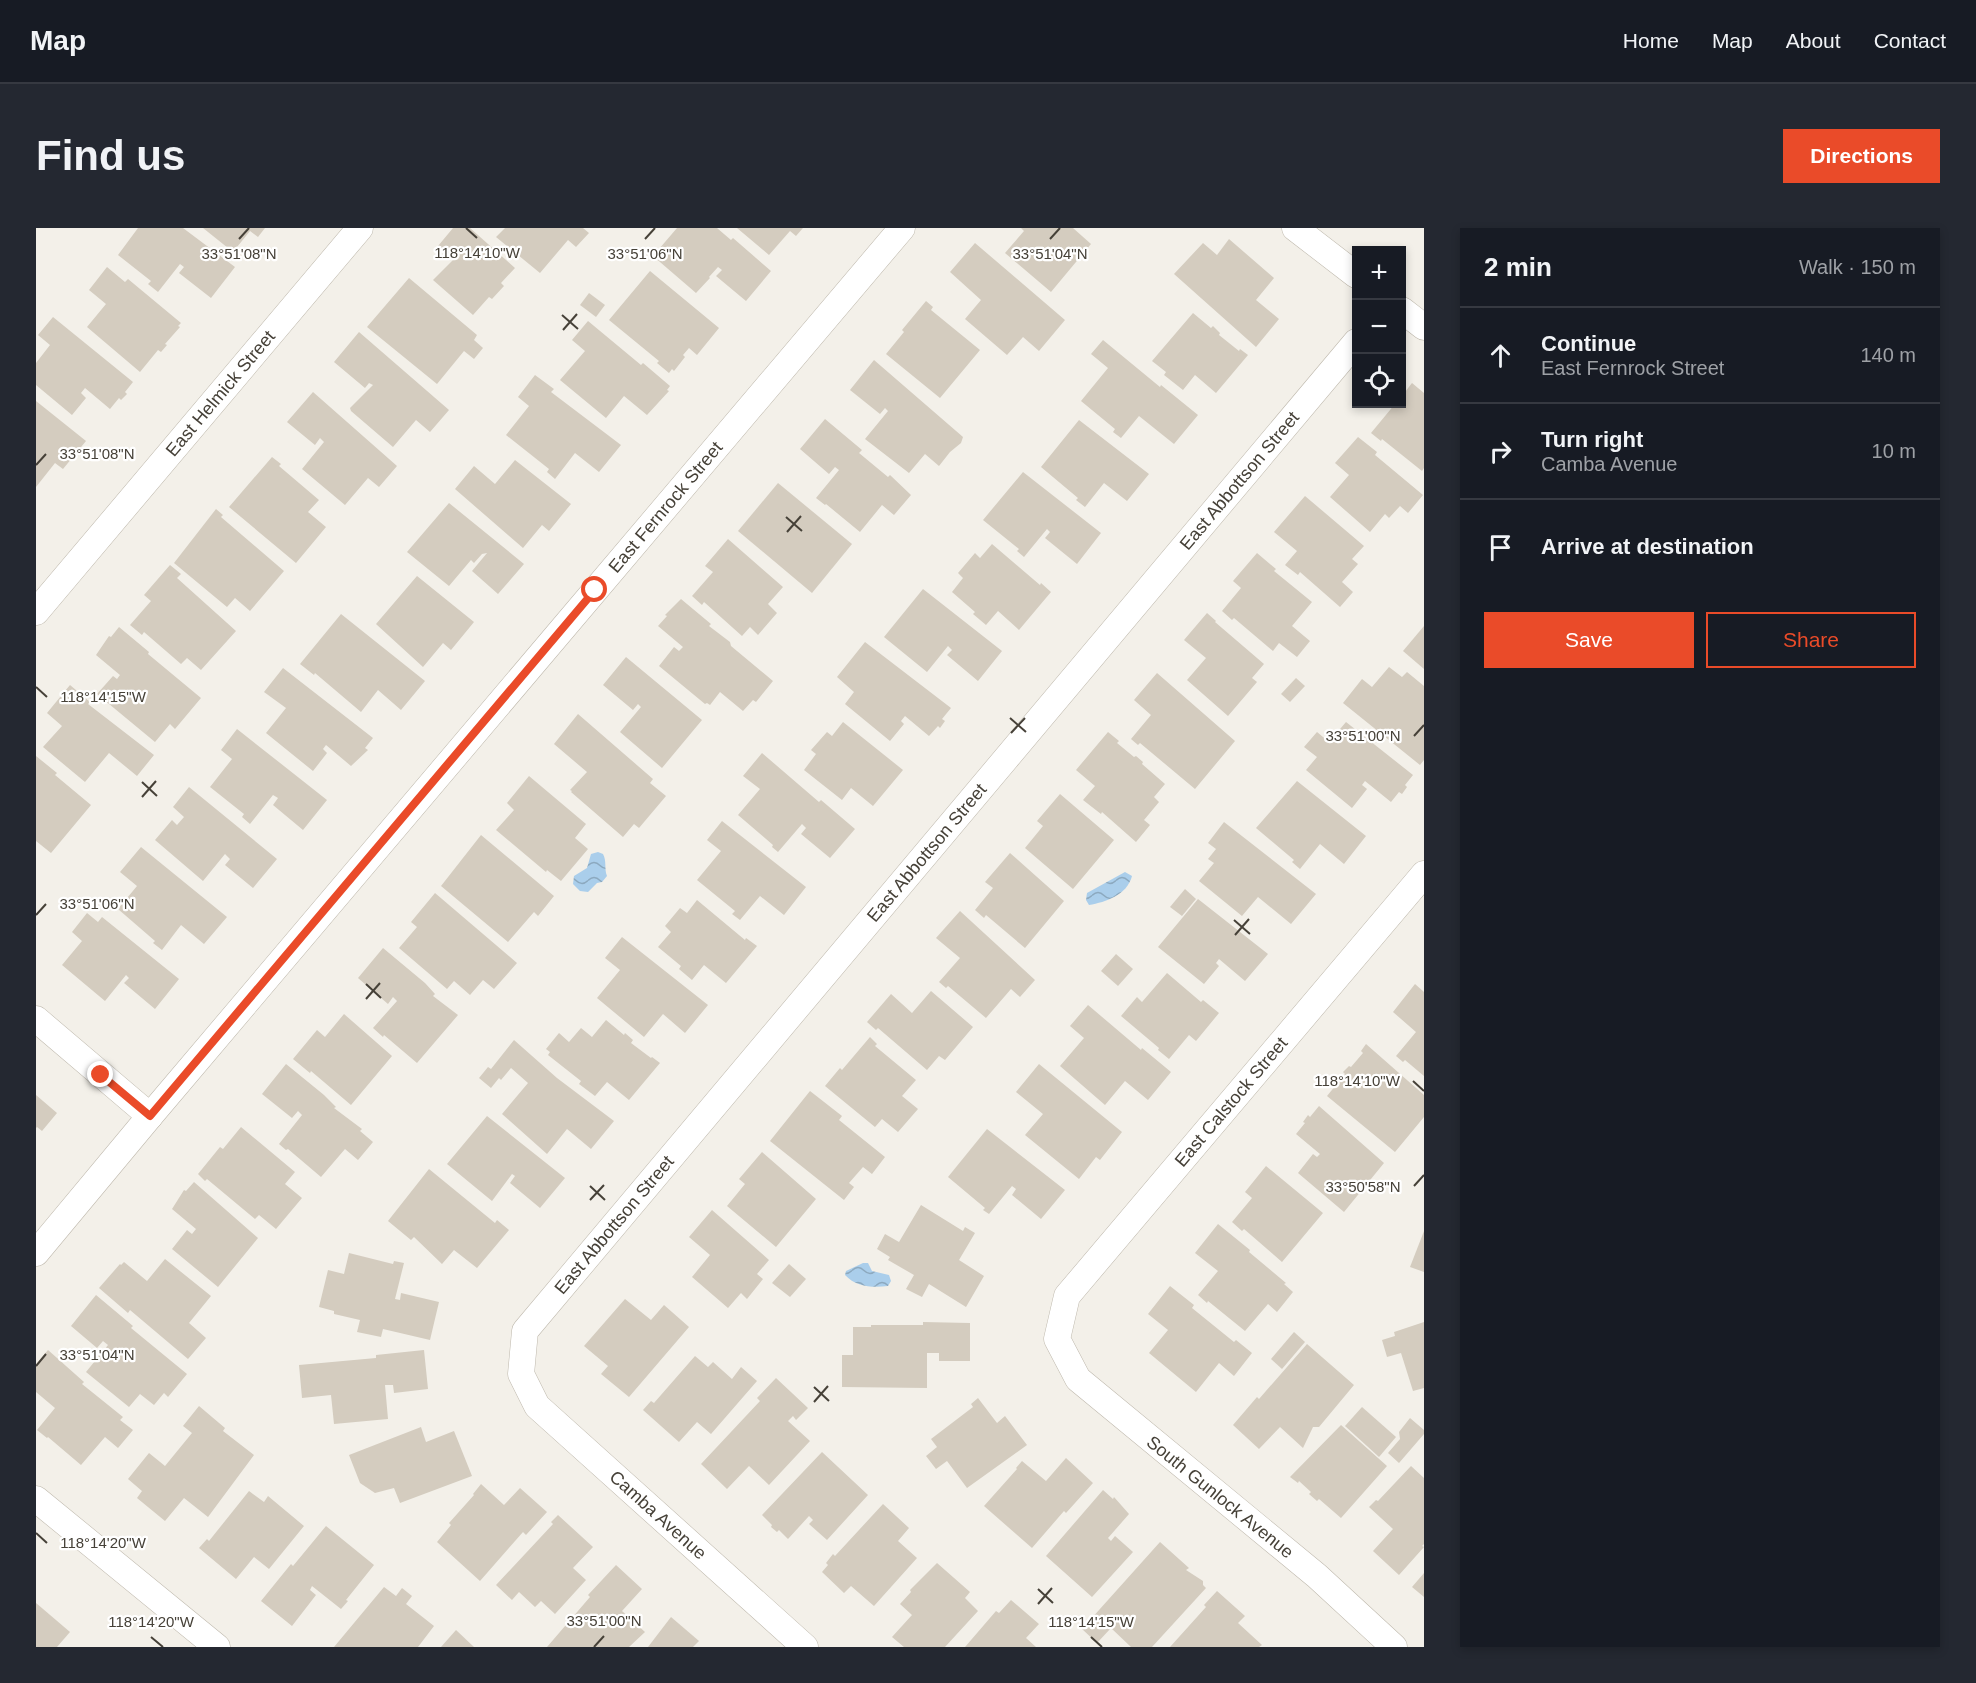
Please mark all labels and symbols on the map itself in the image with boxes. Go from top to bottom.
text: 118°14'10"W [434,244,521,261]
text: 33°51'08"N [201,245,277,262]
text: 33°51'06"N [607,245,683,262]
text: 33°51'04"N [1012,245,1088,262]
street label: East Helmick Street [162,327,279,460]
street label: East Abbottson Street [1176,408,1303,554]
street label: East Fernrock Street [605,438,727,577]
text: 33°51'08"N [59,445,135,462]
route start [581,576,607,602]
text: 118°14'15"W [60,688,147,705]
text: 33°51'00"N [1325,727,1401,744]
street label: East Abbottson Street [863,780,991,926]
text: 33°51'06"N [59,895,135,912]
street label: East Calstock Street [1171,1033,1292,1171]
route end [87,1061,113,1087]
text: 118°14'10"W [1314,1072,1401,1089]
street label: East Abbottson Street [550,1152,678,1298]
text: 33°50'58"N [1325,1178,1401,1195]
text: 33°51'04"N [59,1346,135,1363]
street label: South Gunlock Avenue [1143,1432,1297,1562]
street label: Camba Avenue [606,1466,710,1564]
text: 118°14'20"W [60,1534,147,1551]
text: 33°51'00"N [566,1612,642,1629]
text: 118°14'20"W [108,1613,195,1630]
text: 118°14'15"W [1048,1613,1135,1630]

